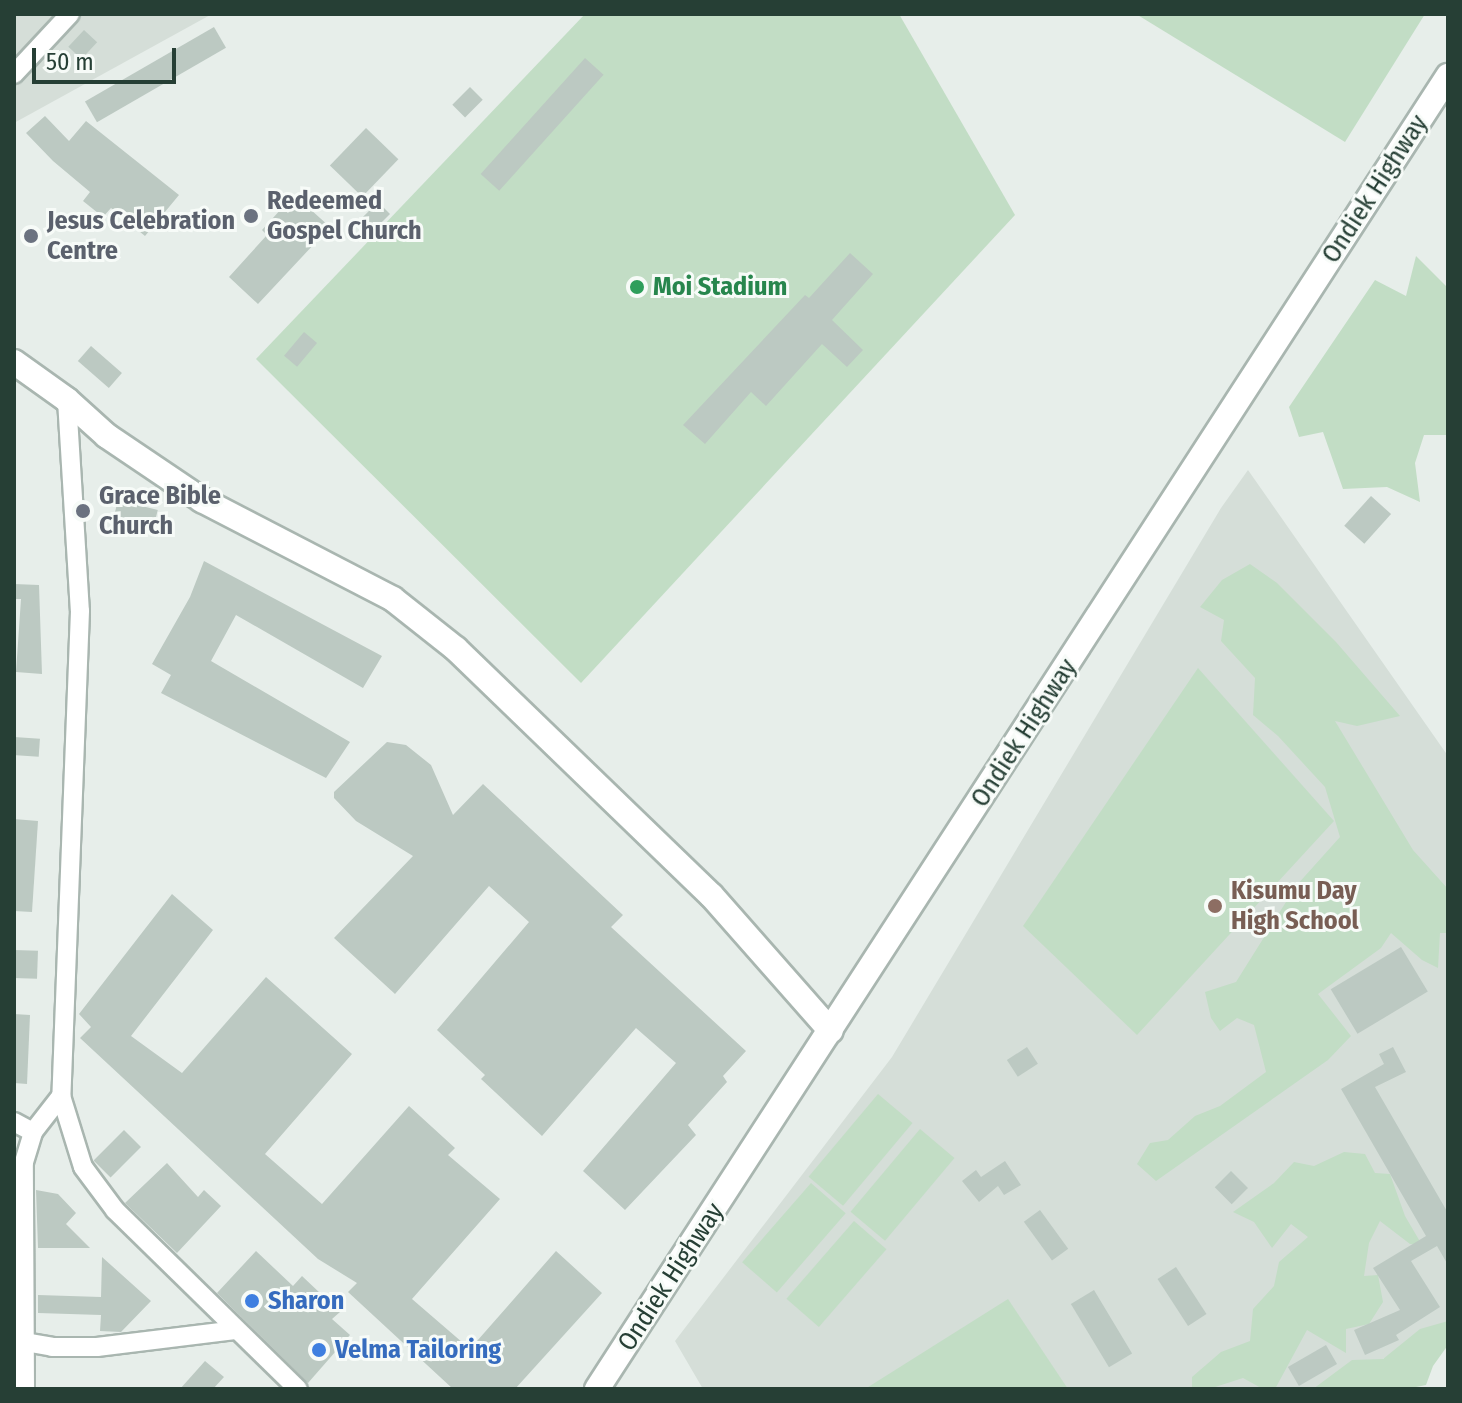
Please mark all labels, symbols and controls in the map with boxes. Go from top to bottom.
scale bar [36,32,180,82]
text: 50 m [46,48,94,76]
street label: Ondiek Highway [1315,109,1435,269]
place label: Redeemed Gospel Church [267,185,422,246]
place label: Jesus Celebration Centre [47,205,235,266]
marker: Redeemed Gospel Church [242,207,260,225]
marker: Jesus Celebration Centre [22,227,40,245]
place label: Moi Stadium [653,271,787,303]
marker: Moi Stadium [628,278,646,296]
place label: Grace Bible Church [99,480,221,542]
marker: Grace Bible Church [74,502,92,520]
street label: Ondiek Highway [964,653,1084,813]
place label: Kisumu Day High School [1231,875,1359,936]
marker: Kisumu Day High School [1206,897,1224,915]
street label: Ondiek Highway [611,1197,731,1357]
place label: Sharon [268,1285,344,1317]
marker: Sharon [243,1292,261,1310]
place label: Velma Tailoring [335,1334,501,1366]
marker: Velma Tailoring [310,1341,328,1359]

